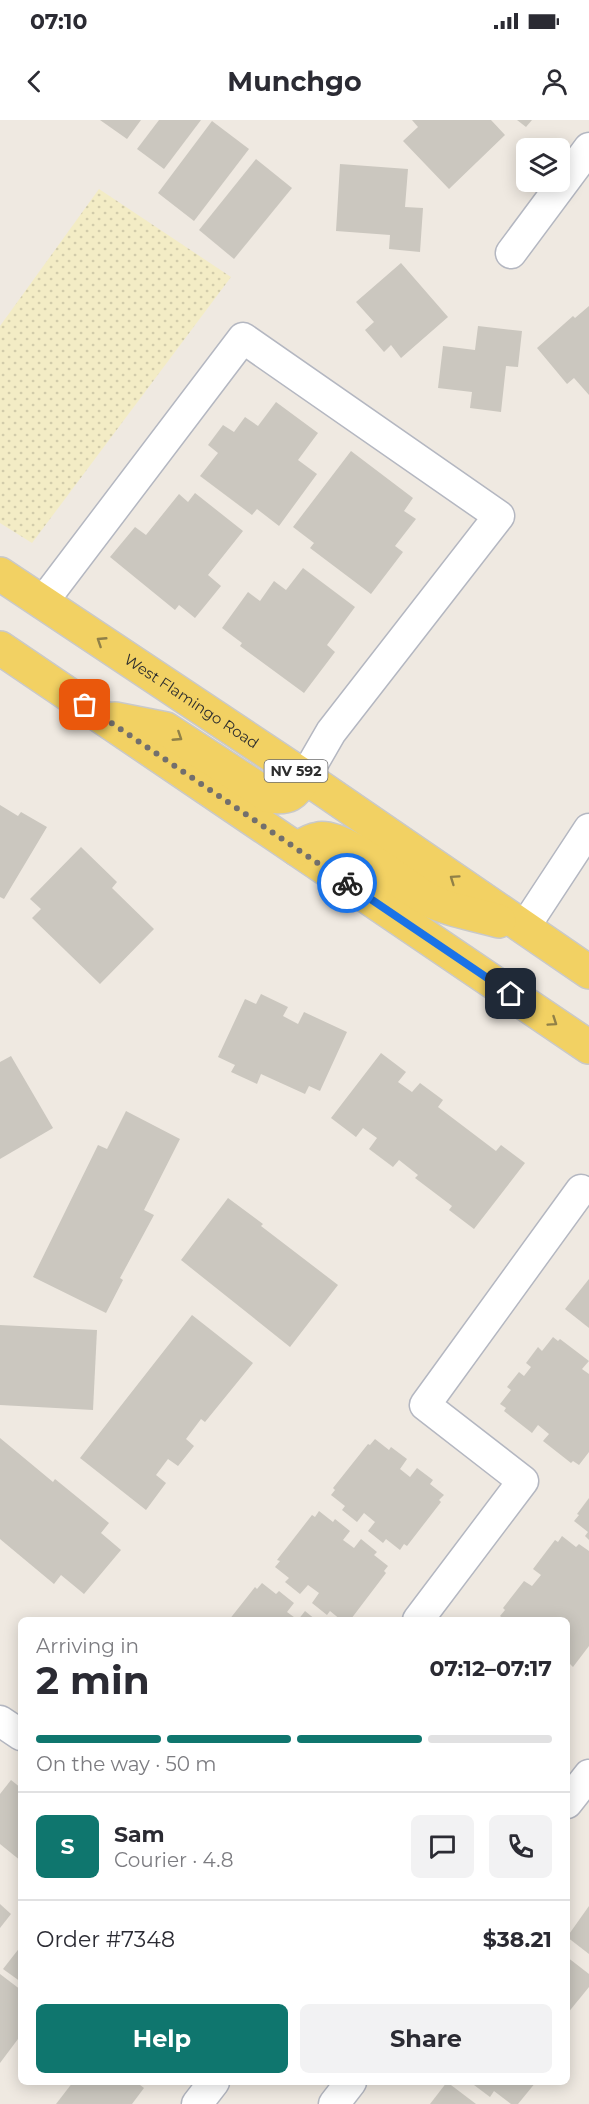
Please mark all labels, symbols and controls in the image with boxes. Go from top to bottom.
text: 07:10 [30,8,87,35]
icon: back [18,65,51,98]
text: Munchgo [227,65,362,98]
icon: person [538,65,571,98]
map controls [516,138,570,192]
button: layers [516,138,570,192]
one-way arrow [96,638,107,649]
street label: West Flamingo Road [121,649,263,753]
pin [59,679,110,730]
icon: bag [68,688,101,721]
one-way arrow [171,729,182,740]
road number: NV 592 [264,760,328,782]
courier [317,853,377,913]
icon: bike [331,867,364,900]
one-way arrow [450,875,460,887]
pin [485,968,536,1019]
icon: home [494,977,527,1010]
one-way arrow [546,1015,557,1026]
text: Arriving in [36,1634,139,1658]
text: 07:12–07:17 [429,1655,552,1682]
text: 2 min [36,1656,150,1704]
text: On the way · 50 m [36,1752,216,1776]
button: chat [411,1815,474,1878]
button: phone [489,1815,552,1878]
text: Sam [114,1821,165,1848]
text: S [60,1833,75,1860]
text: Courier · 4.8 [114,1848,233,1872]
text: Order #7348 [36,1926,175,1953]
text: $38.21 [483,1926,552,1953]
button: Help [36,2004,288,2073]
button: Share [300,2004,552,2073]

